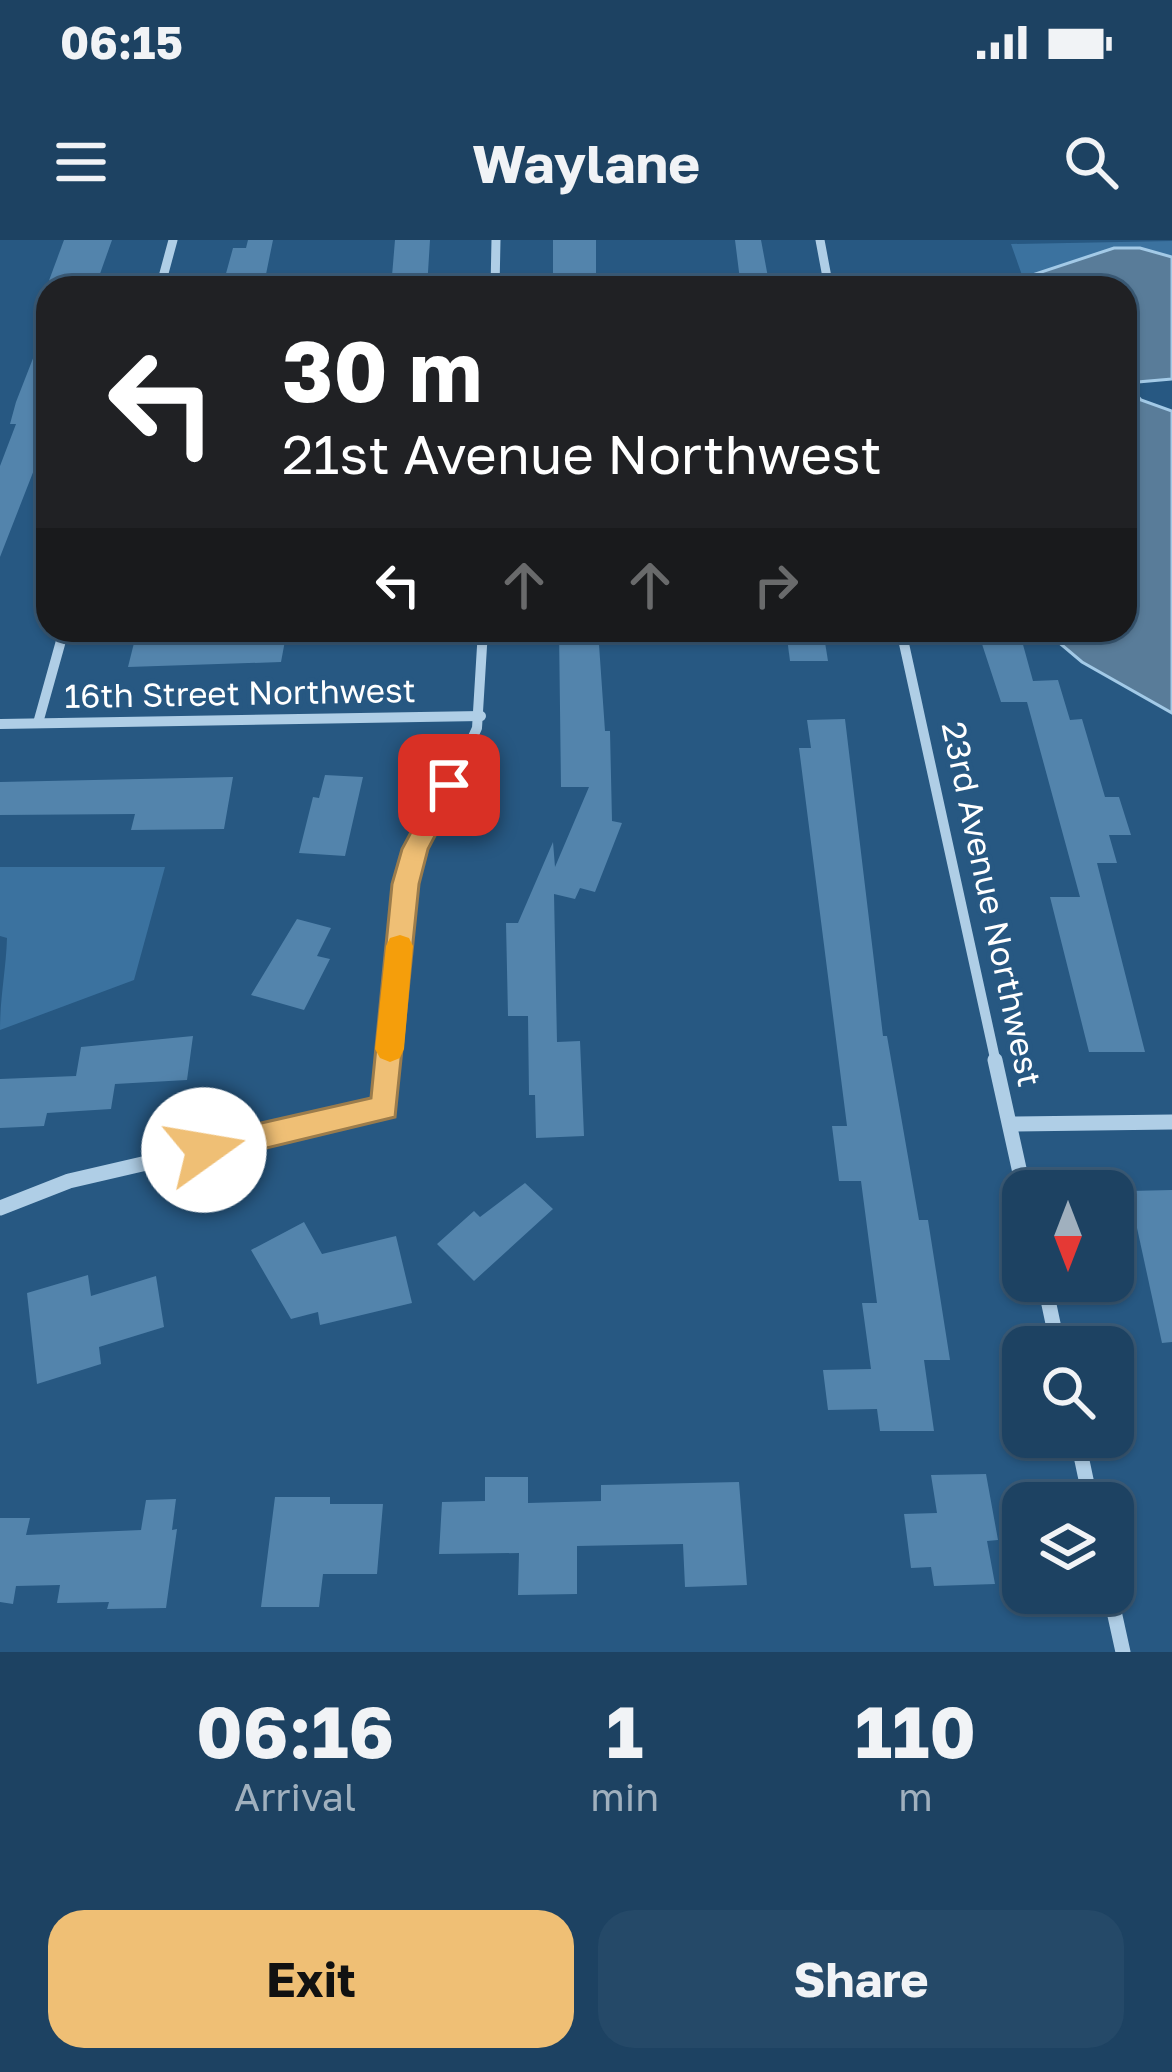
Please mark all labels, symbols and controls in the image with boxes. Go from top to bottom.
text: 06:15 [60,15,183,69]
icon: menu [48,129,114,195]
icon: search [1058,129,1124,195]
text: Waylane [472,130,700,195]
text: 30 m [282,320,482,420]
icon: left [84,324,240,480]
text: 21st Avenue Northwest [282,421,882,486]
icon: left [365,552,431,618]
icon: ahead [491,552,557,618]
icon: ahead [617,552,683,618]
icon: right [743,552,809,618]
street label: 16th Street Northwest [64,670,416,715]
street label: 23rd Avenue Northwest [935,718,1050,1090]
pin [398,734,500,836]
icon: arrive [416,752,482,818]
position arrow [141,1087,267,1213]
north arrow [1002,1170,1134,1302]
map controls [1002,1170,1134,1614]
button: search [1002,1326,1134,1458]
button: layers [1002,1482,1134,1614]
text: 06:16 [196,1687,394,1774]
text: 1 [606,1687,643,1774]
text: 110 [855,1687,976,1774]
text: Arrival [234,1773,356,1820]
text: min [590,1773,659,1820]
text: m [898,1773,933,1820]
button: Exit [48,1910,574,2048]
button: Share [598,1910,1124,2048]

